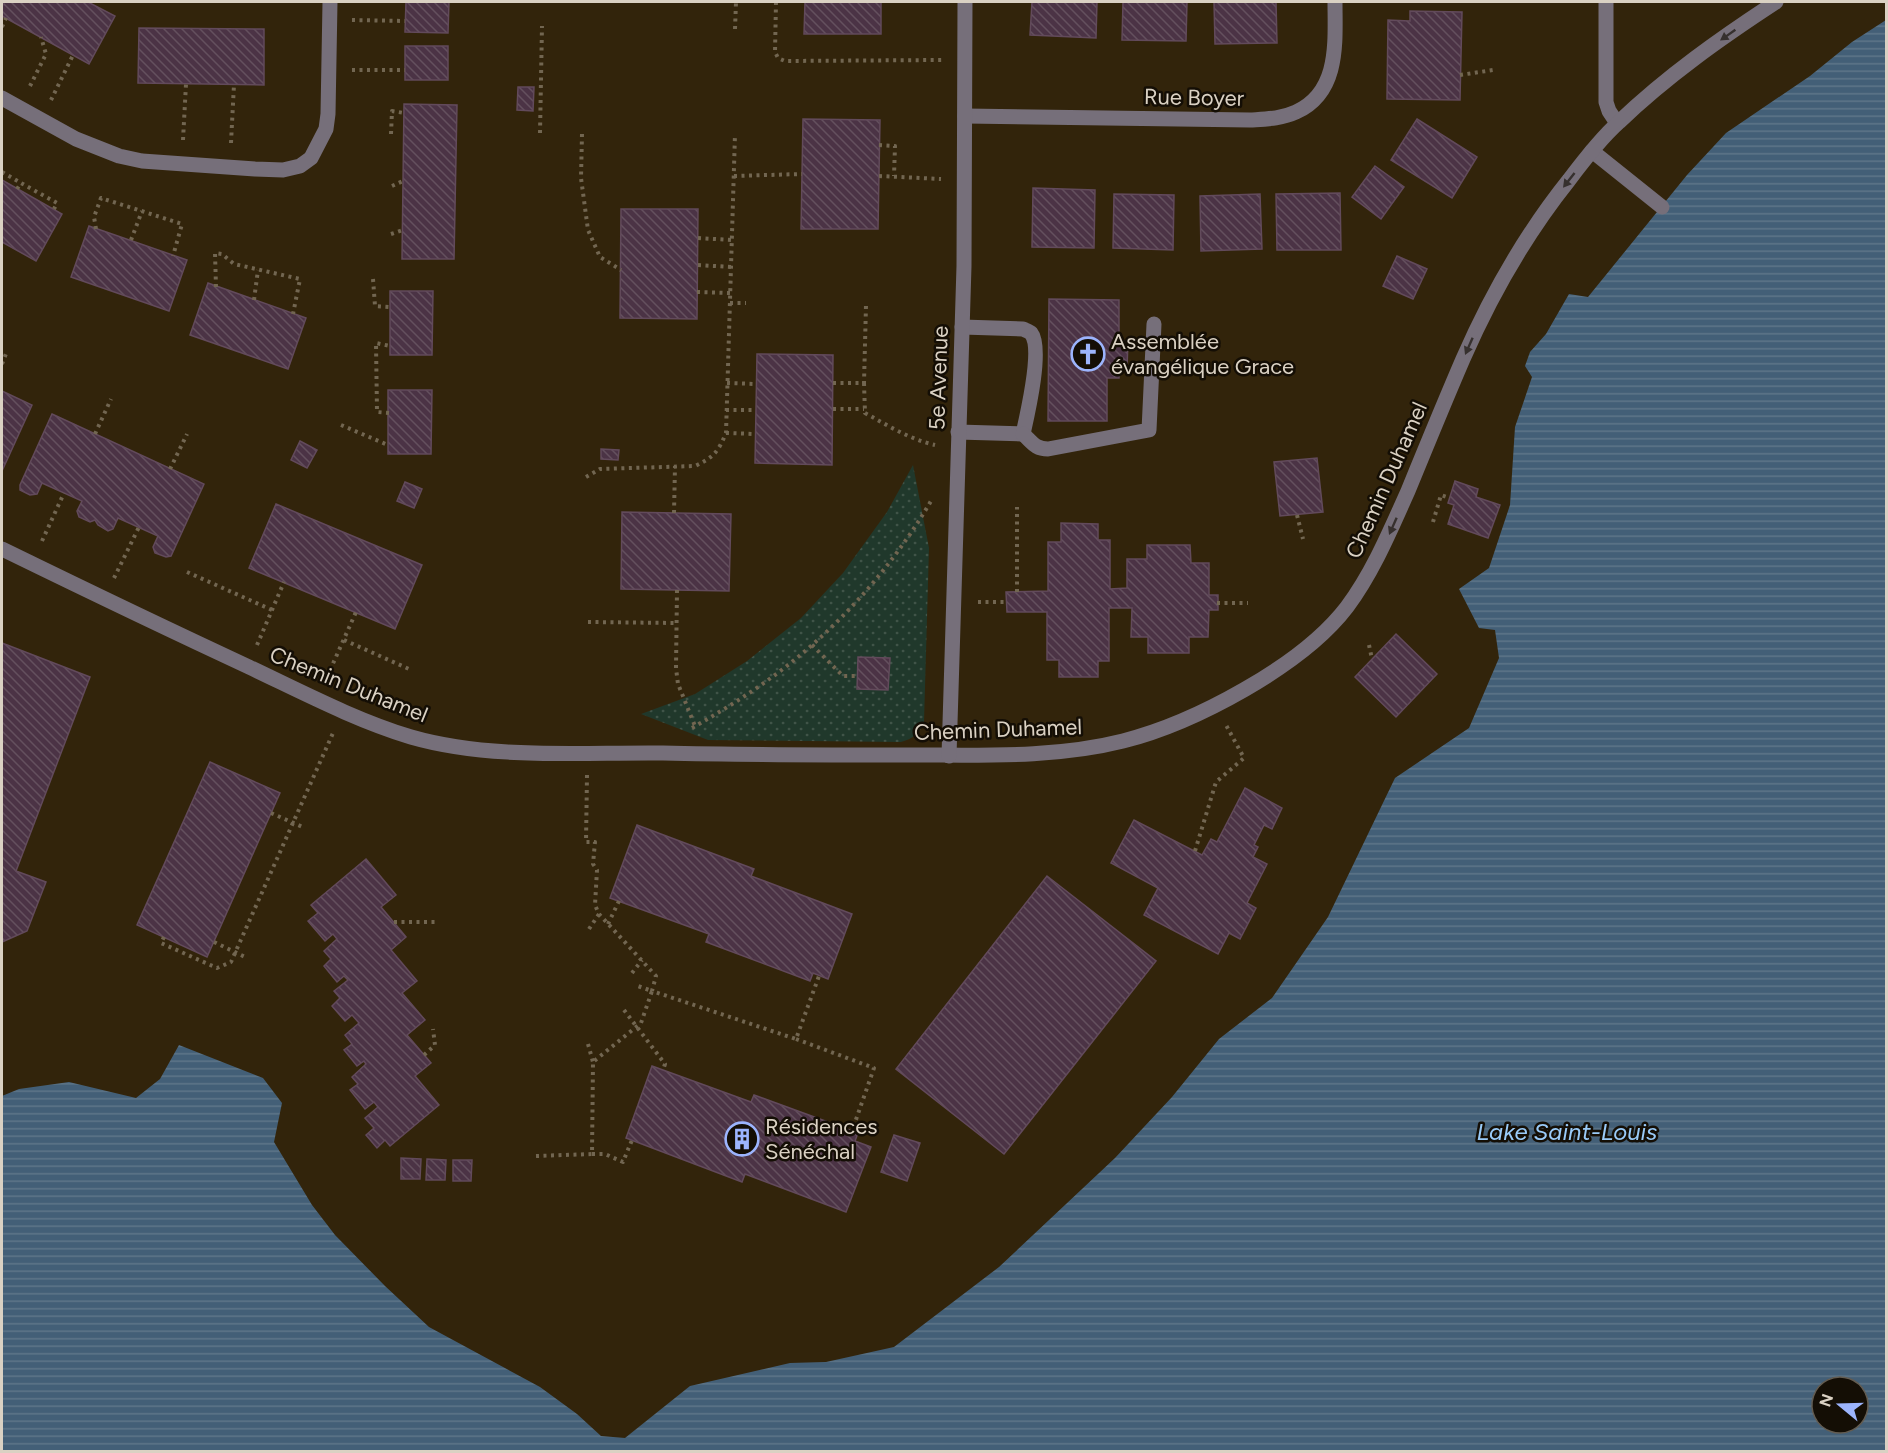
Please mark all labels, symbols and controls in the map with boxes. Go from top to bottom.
one-way arrow [1720,29,1736,41]
street label: Rue Boyer [1144,83,1245,112]
one-way arrow [1563,172,1575,187]
street label: 5e Avenue [923,325,954,431]
place label: Assemblée évangélique Grace [1111,328,1294,380]
church icon: Assemblée évangélique Grace [1070,336,1106,372]
one-way arrow [1464,338,1474,356]
street label: Chemin Duhamel [1340,398,1433,563]
one-way arrow [1388,517,1397,534]
street label: Chemin Duhamel [266,640,432,728]
street label: Chemin Duhamel [914,713,1083,746]
place label: Résidences Sénéchal [765,1113,878,1165]
water label: Lake Saint-Louis [1477,1117,1657,1146]
building icon: Résidences Sénéchal [724,1121,760,1157]
north arrow [1810,1375,1870,1435]
text: N [1815,1391,1837,1409]

